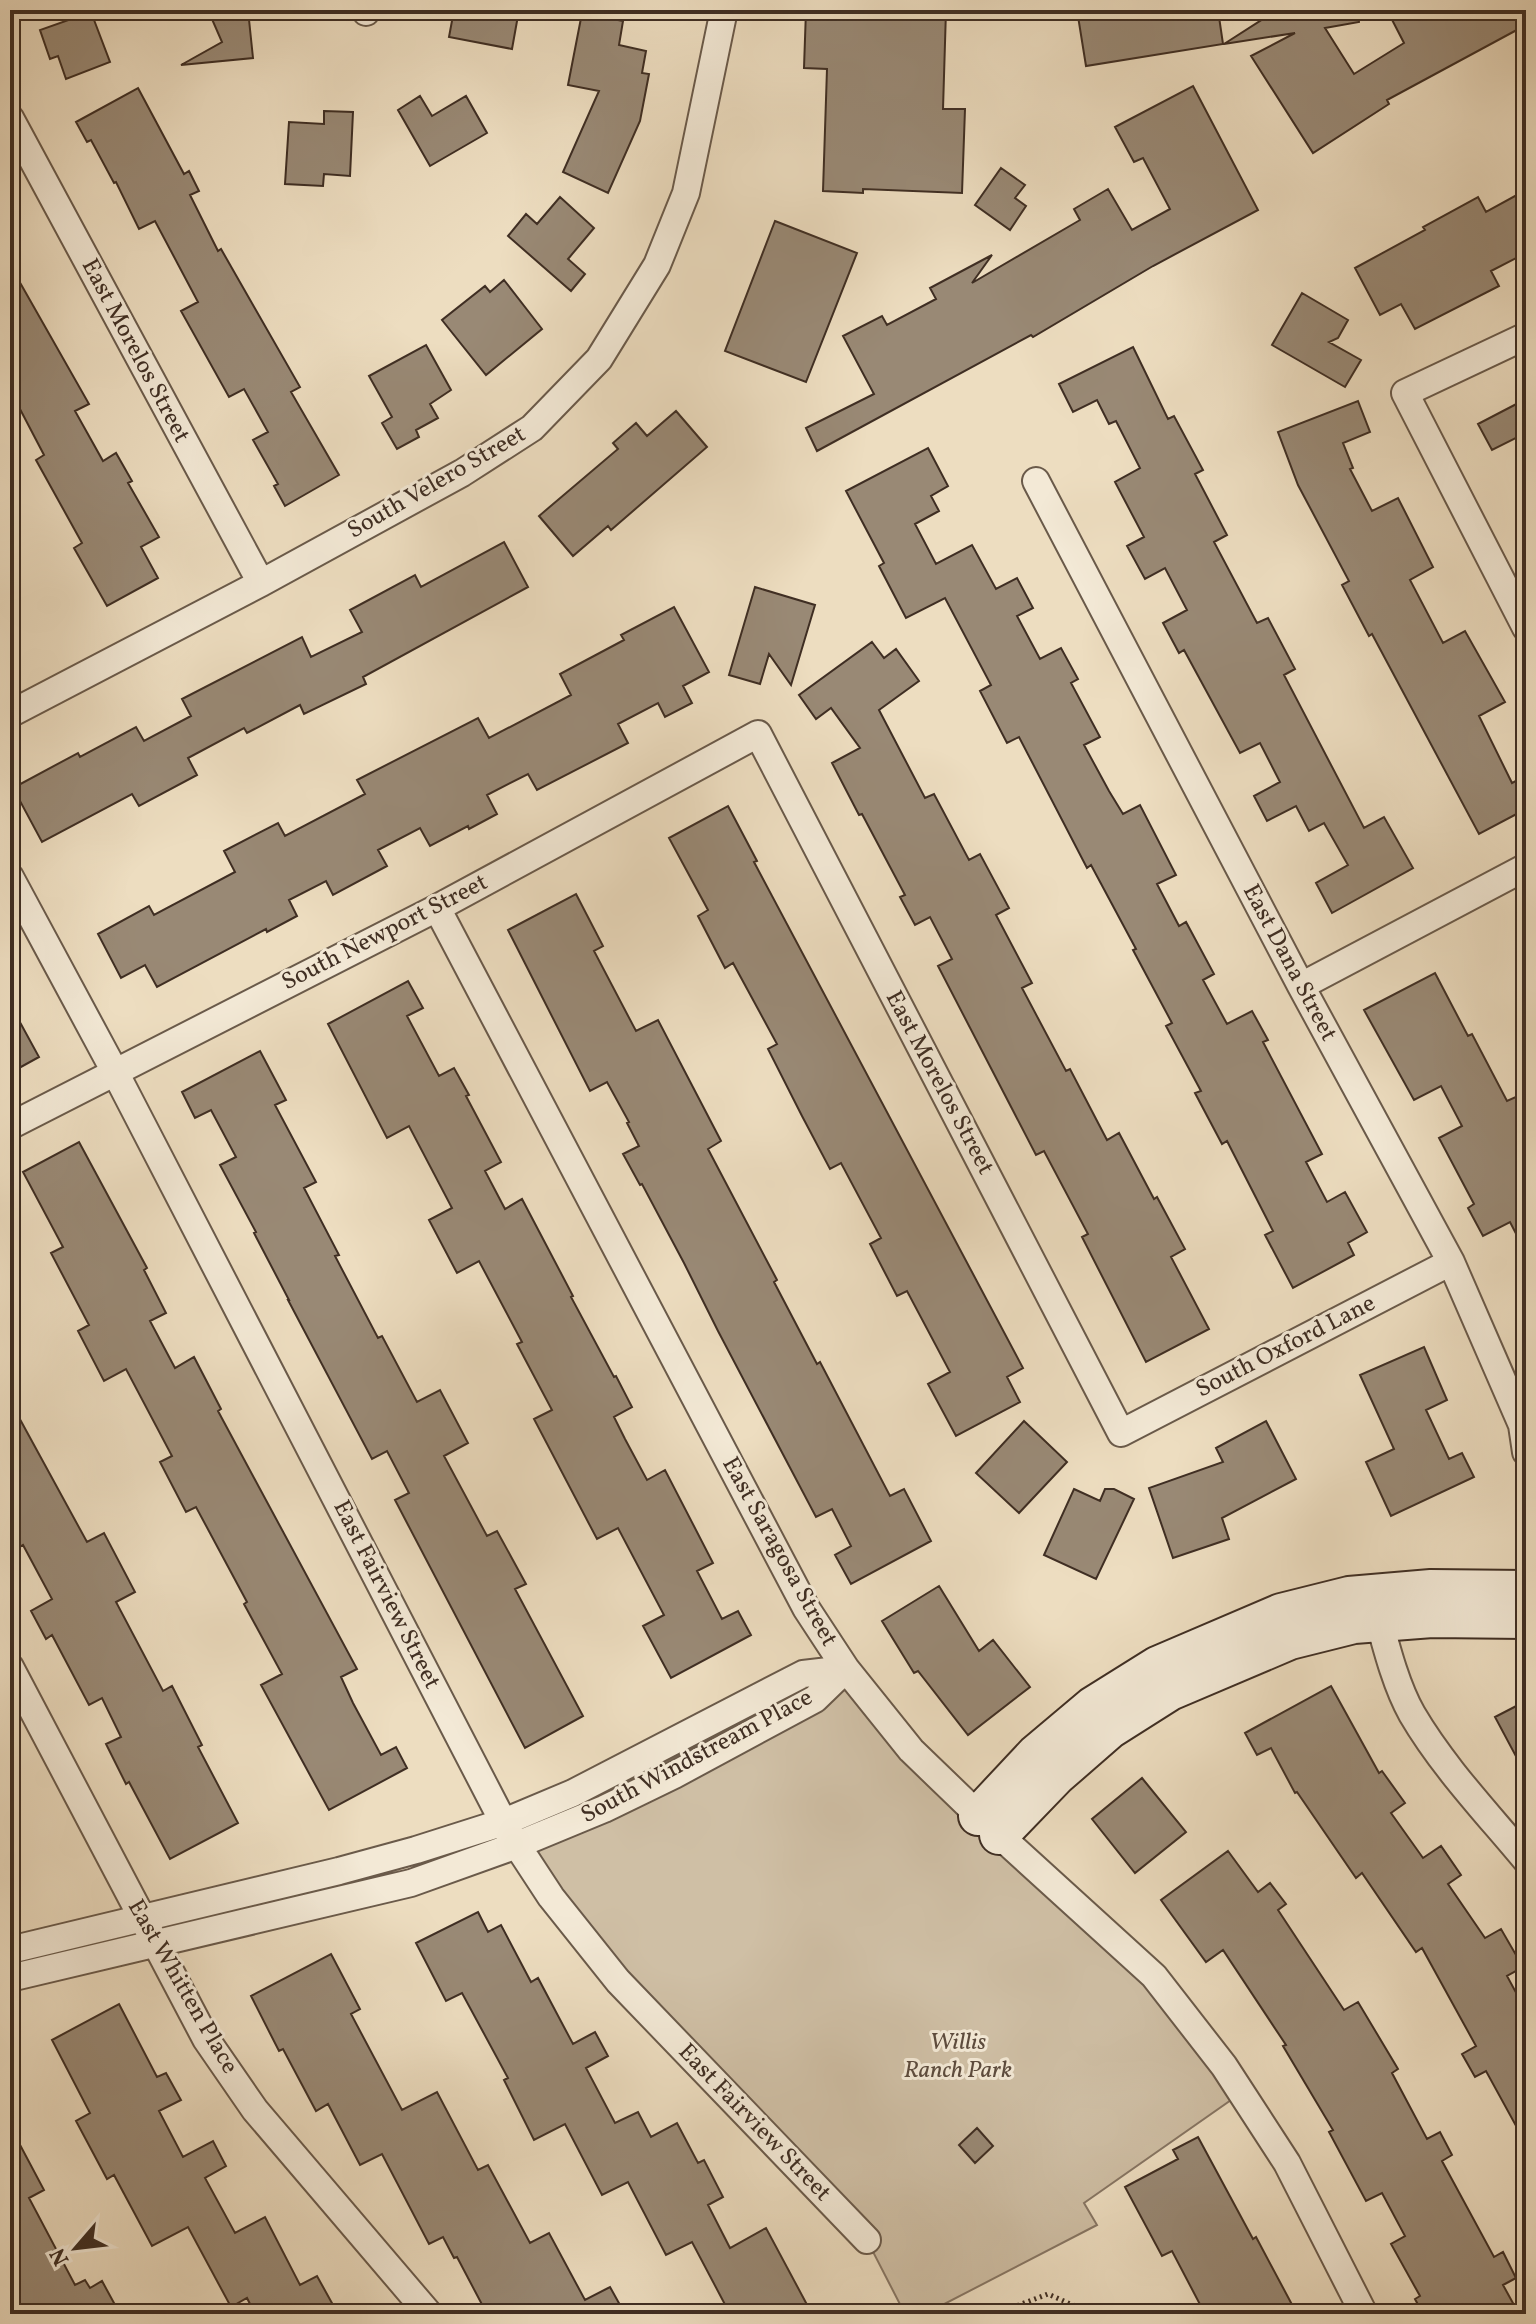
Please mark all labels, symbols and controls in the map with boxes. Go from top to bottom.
street label: East Morelos Street [72,253,198,449]
street label: South Velero Street [341,418,533,548]
street label: South Newport Street [276,866,494,1000]
street label: East Dana Street [1233,878,1345,1048]
street label: East Morelos Street [876,985,1002,1181]
street label: South Oxford Lane [1190,1287,1382,1407]
street label: East Saragosa Street [713,1451,845,1653]
street label: East Fairview Street [324,1495,448,1695]
street label: South Windstream Place [575,1681,819,1833]
street label: East Whitten Place [118,1893,246,2081]
park label: Willis Ranch Park [904,2026,1012,2088]
street label: East Fairview Street [670,2036,838,2210]
north arrow [36,2208,116,2288]
text: N [43,2242,78,2271]

